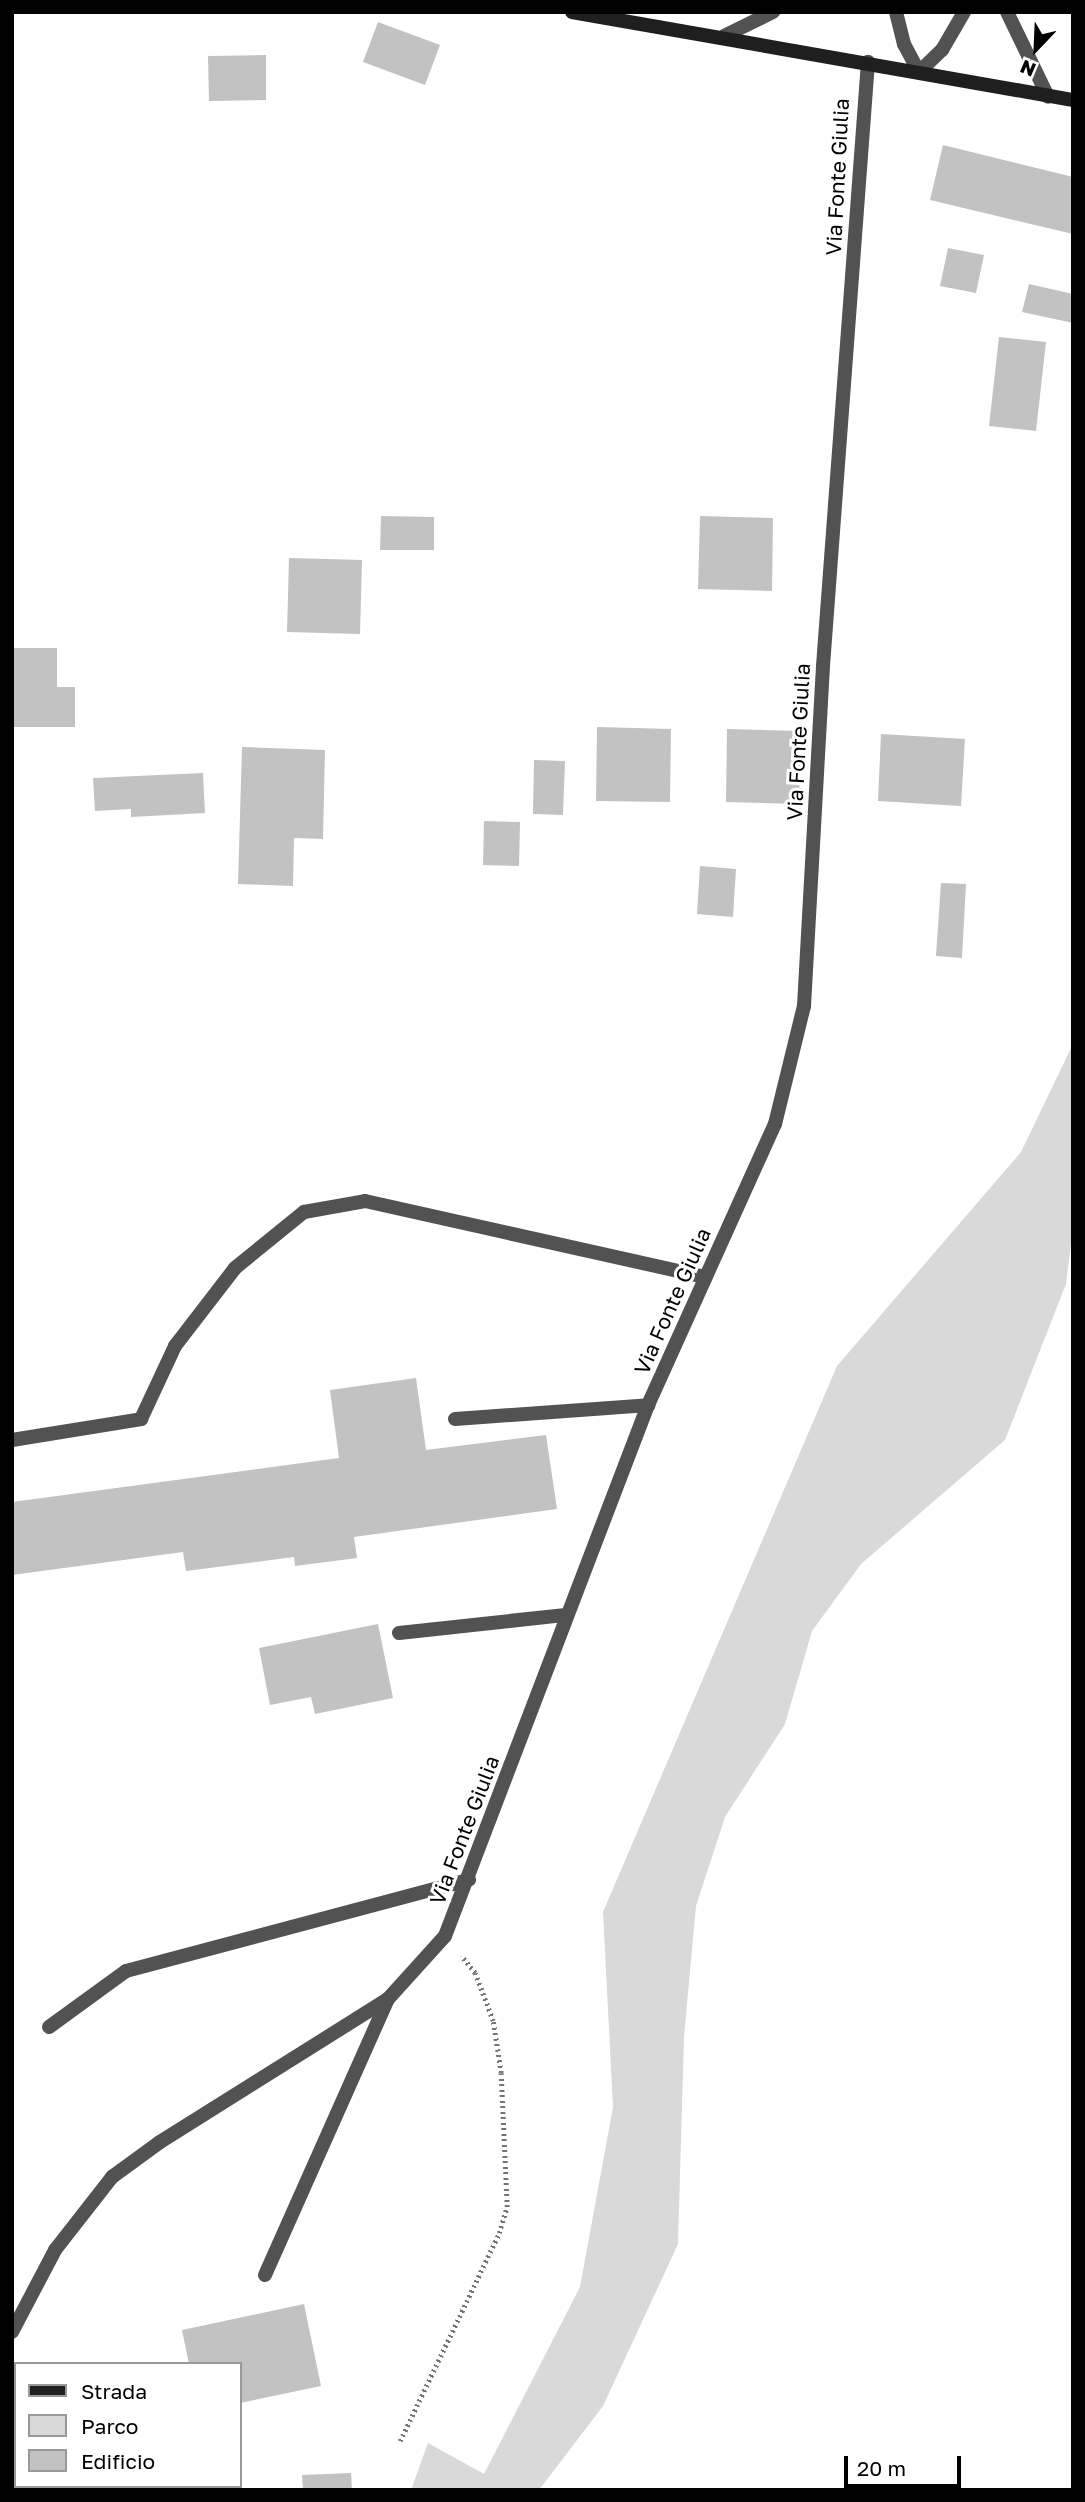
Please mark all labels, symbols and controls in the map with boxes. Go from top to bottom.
north arrow [1001,14,1071,84]
text: N [1016,55,1039,82]
street label: Via Fonte Giulia [820,98,854,256]
street label: Via Fonte Giulia [781,663,815,821]
street label: Via Fonte Giulia [628,1224,716,1378]
street label: Via Fonte Giulia [424,1752,504,1908]
legend [14,2362,242,2488]
text: Strada [81,2378,147,2404]
text: Parco [81,2413,138,2439]
scale bar [847,2442,964,2486]
text: Edificio [81,2448,155,2474]
text: 20 m [857,2455,906,2481]

